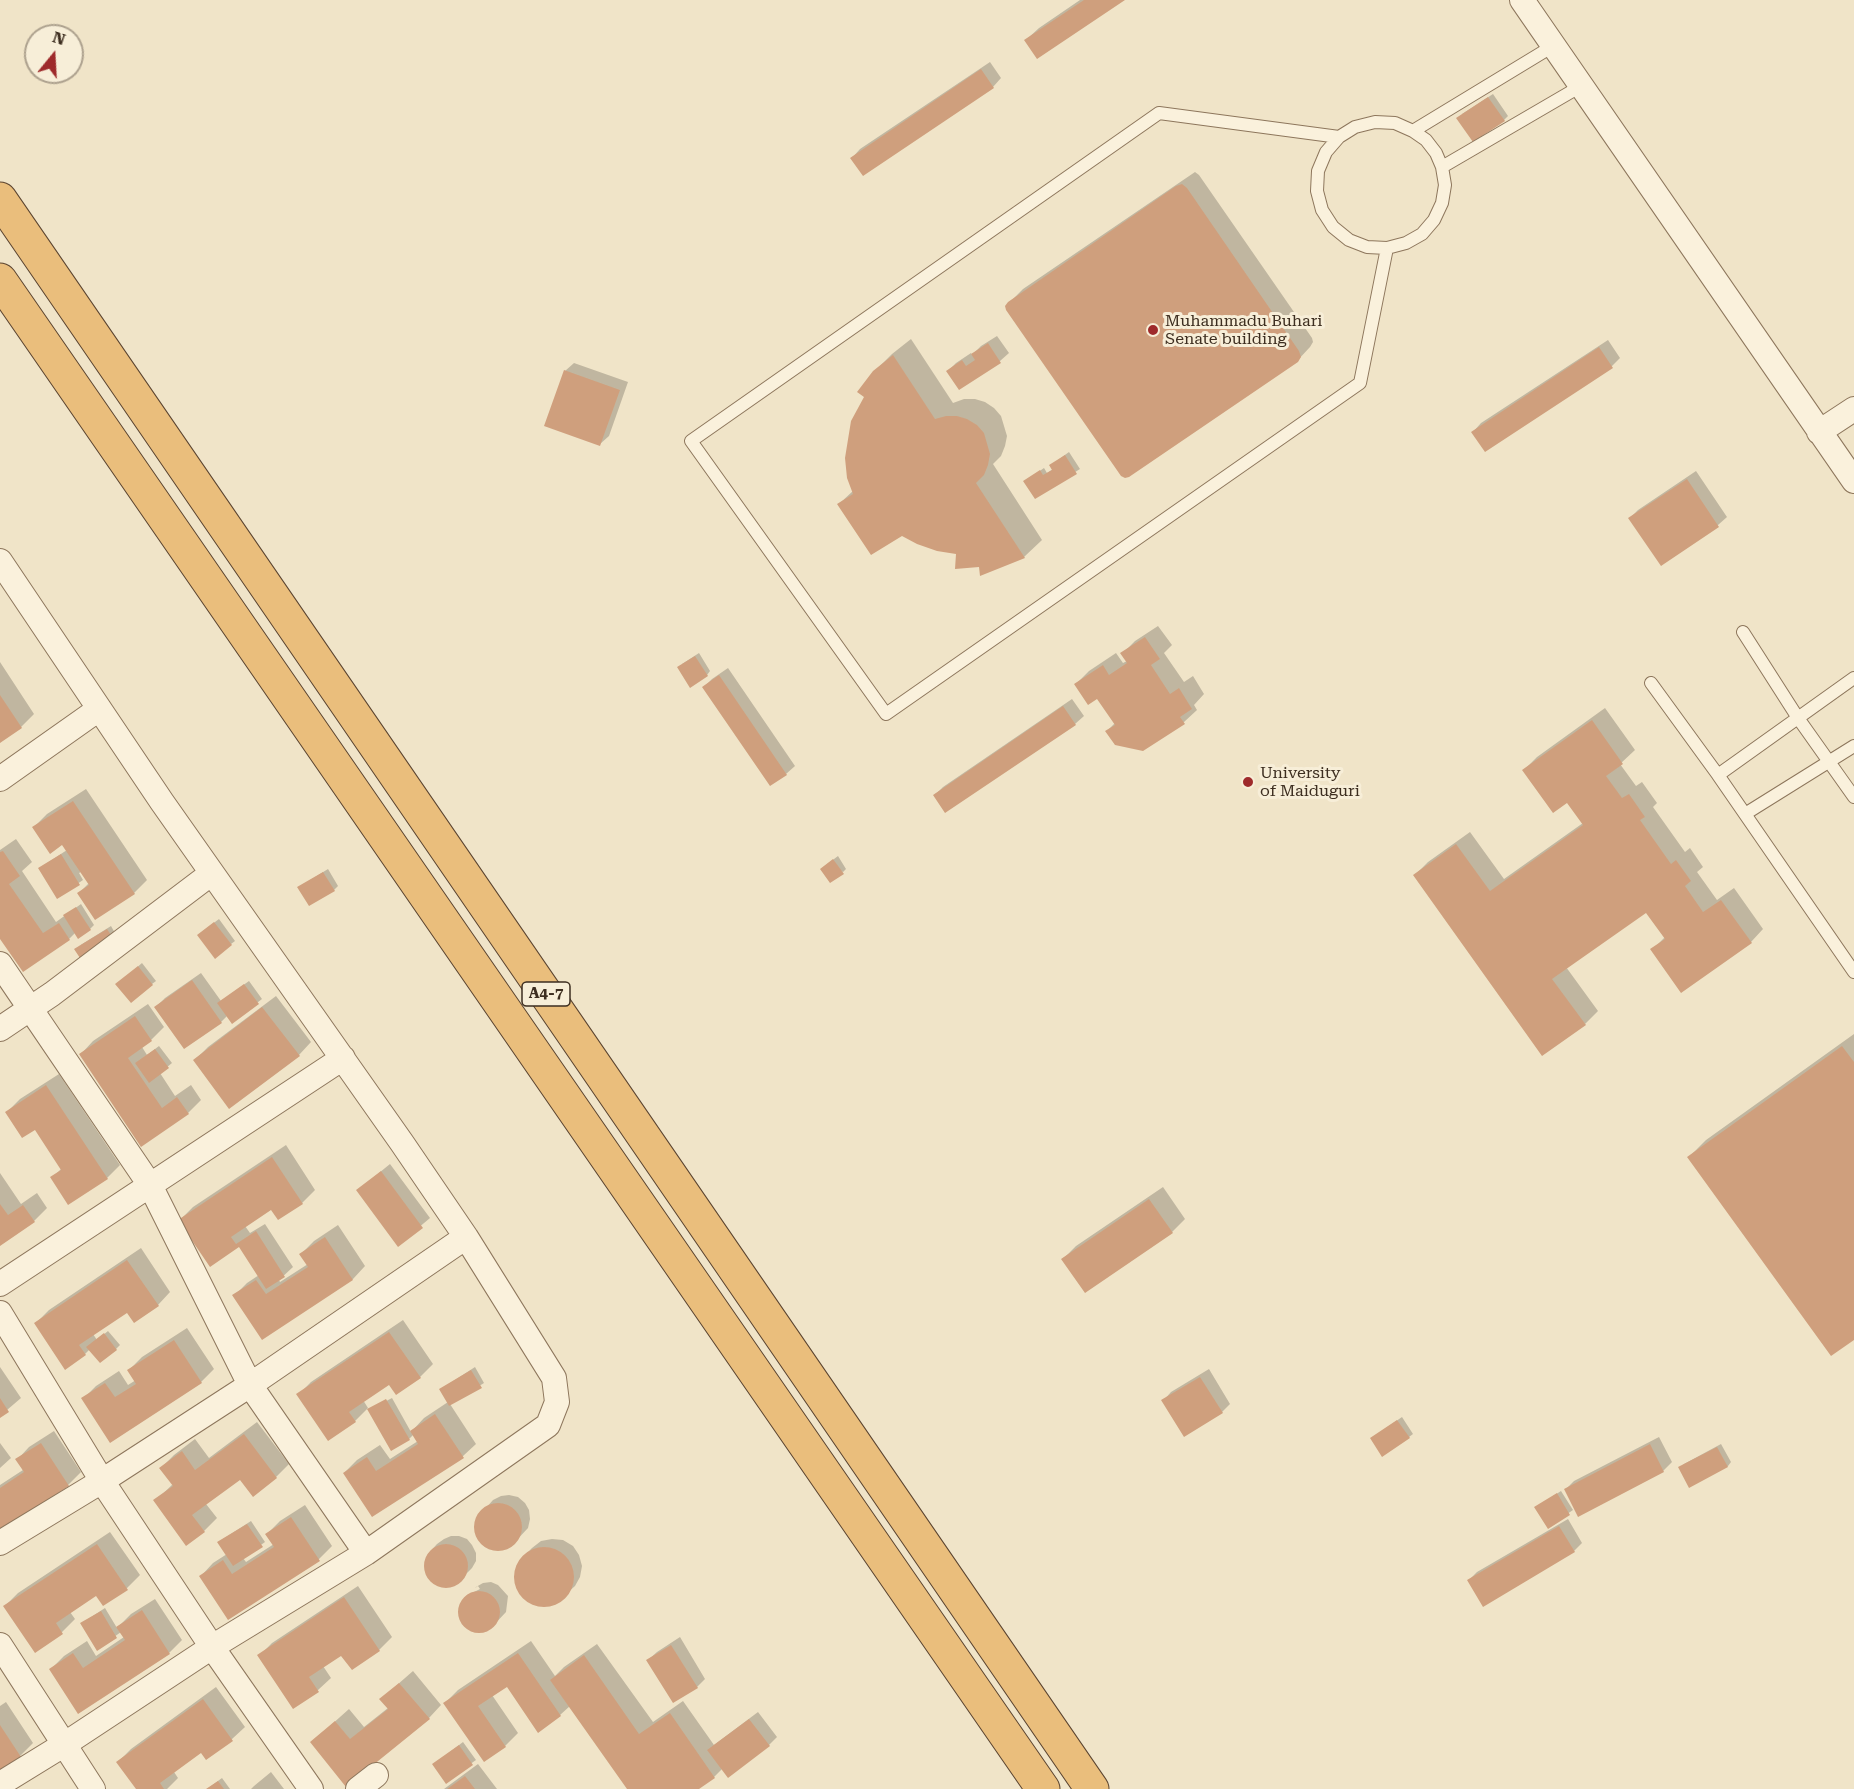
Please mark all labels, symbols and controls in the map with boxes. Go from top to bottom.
north arrow [24,24,84,84]
text: N [50,27,68,49]
place label: Muhammadu Buhari Senate building [1165,311,1322,349]
marker: Muhammadu Buhari Senate building [1146,323,1160,337]
place label: University of Maiduguri [1260,763,1360,801]
marker: University of Maiduguri [1241,775,1255,789]
road number: A4-7 [522,982,570,1006]

